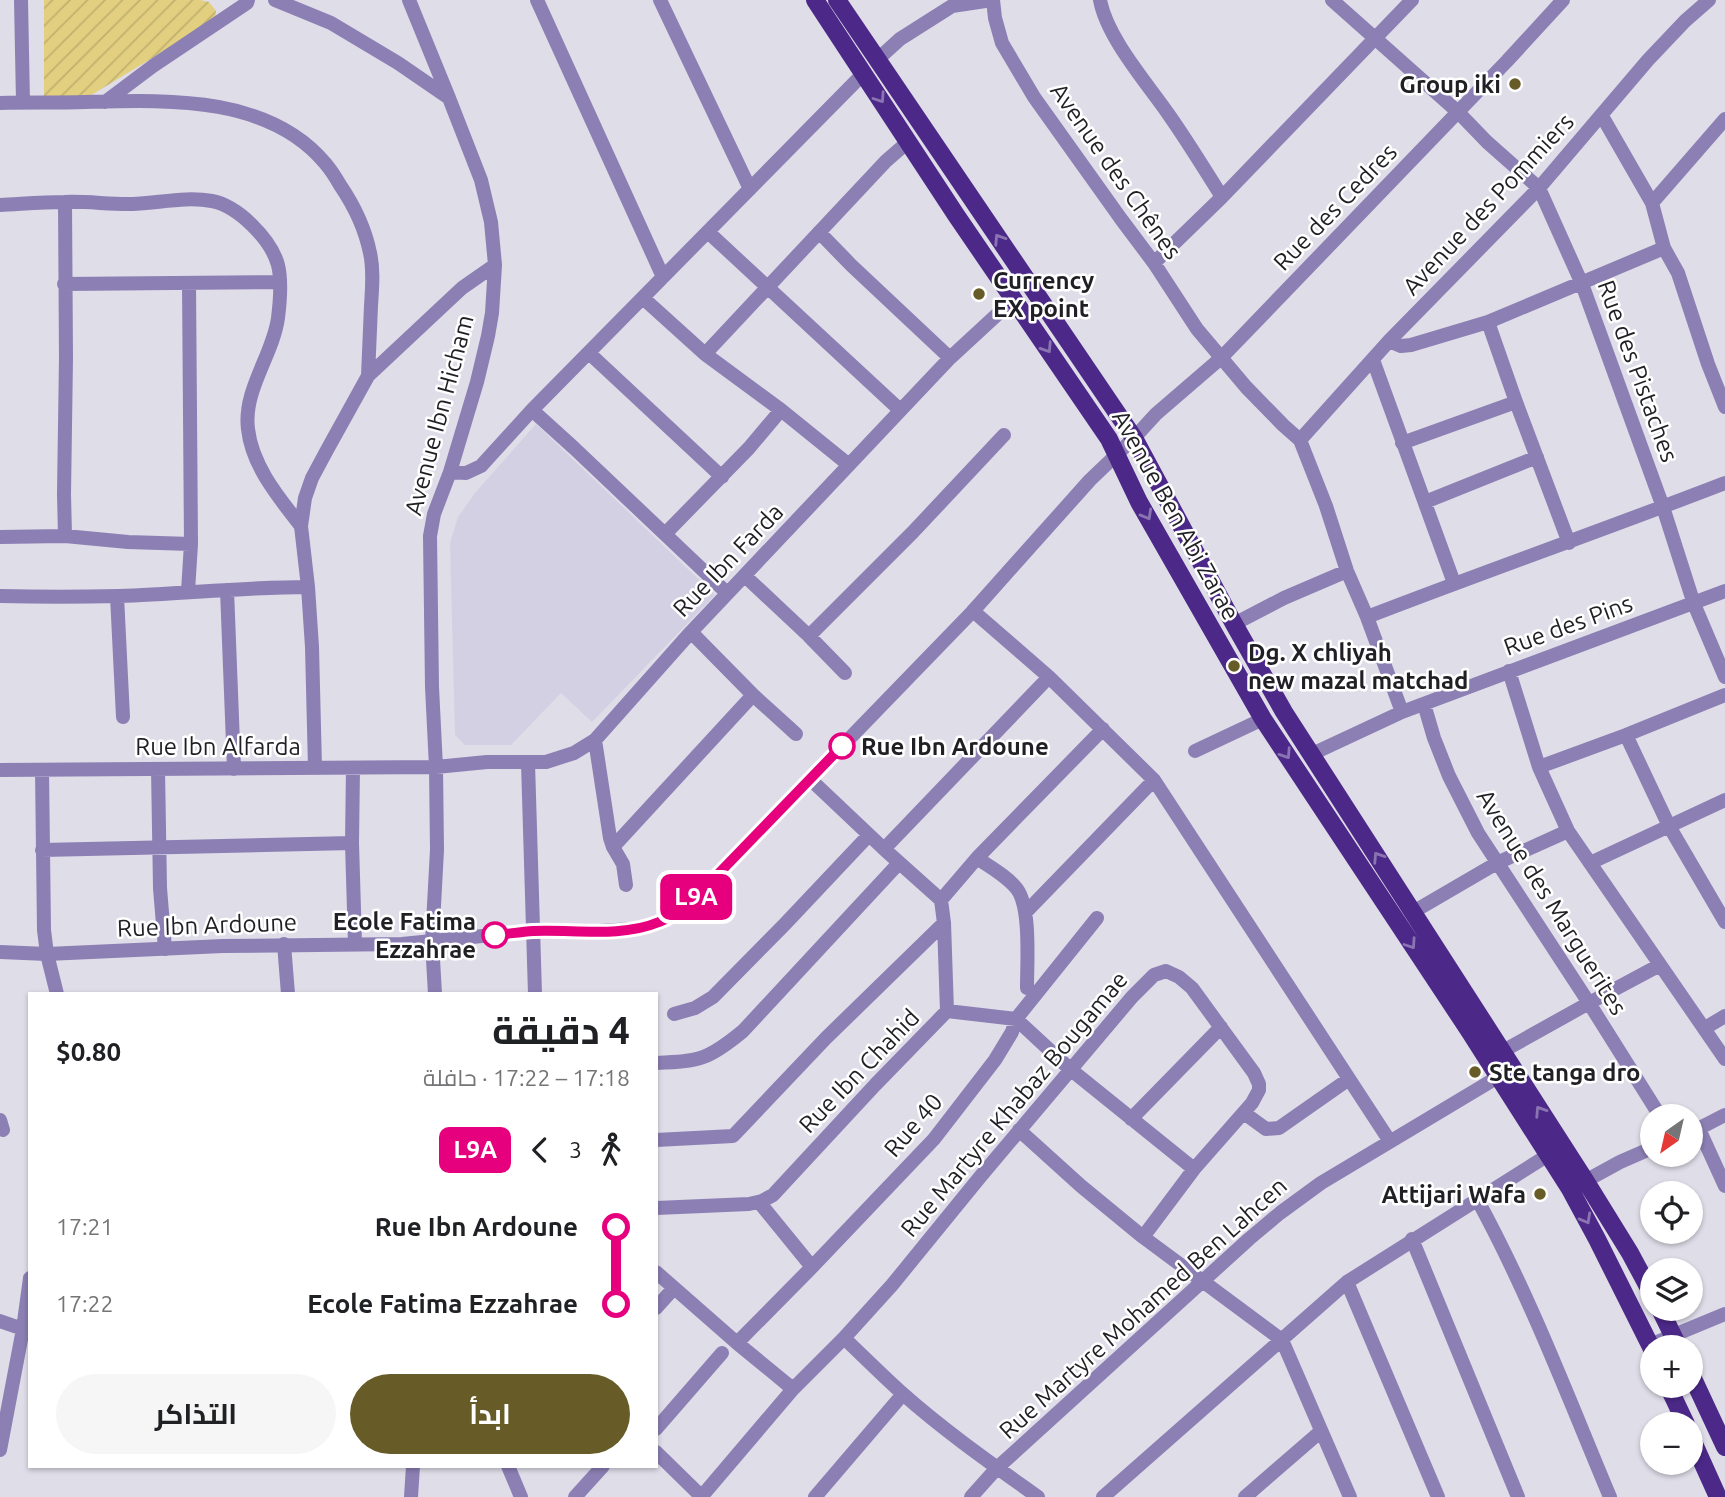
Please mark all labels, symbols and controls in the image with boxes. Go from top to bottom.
place label: Group iki [1399,71,1501,98]
marker: Group iki [1507,76,1523,92]
street label: Avenue des Chênes [1045,78,1187,264]
one-way arrow [871,90,884,103]
street label: Avenue des Pommiers [1397,108,1579,300]
street label: Rue des Cedres [1268,138,1402,276]
one-way arrow [994,234,1007,247]
place label: Currency EX point [993,267,1094,322]
street label: Rue des Pistaches [1593,276,1683,466]
marker: Currency EX point [971,286,987,302]
street label: Avenue Ibn Hicham [399,312,479,518]
one-way arrow [1039,340,1051,353]
street label: Avenue Ben Abi Zarae [1107,405,1245,625]
street label: Rue Ibn Farda [667,498,789,622]
one-way arrow [1139,508,1152,521]
street label: Rue des Pins [1500,589,1636,661]
place label: Dg. X chliyah new mazal matchad [1248,639,1468,694]
marker: Dg. X chliyah new mazal matchad [1226,658,1242,674]
street label: Rue Ibn Alfarda [135,733,301,760]
marker: Rue Ibn Ardoune [829,733,855,759]
place label: Rue Ibn Ardoune [861,733,1049,760]
one-way arrow [1278,746,1290,759]
street label: Avenue des Marguerites [1472,784,1632,1020]
one-way arrow [1373,852,1386,865]
line badge: L9A [656,874,736,920]
text: L9A [674,883,718,910]
street label: Rue Ibn Ardoune [116,908,298,942]
place label: Ecole Fatima Ezzahrae [333,908,476,963]
marker: Ecole Fatima Ezzahrae [482,922,508,948]
one-way arrow [1403,936,1415,949]
street label: Rue Martyre Khabaz Bougamae [895,966,1133,1242]
street label: Rue Ibn Chahid [793,1004,925,1138]
text: 4 دقيقة [492,1009,630,1051]
text: $0.80 [56,1037,121,1066]
place label: Ste tanga dro [1489,1059,1641,1086]
marker: Ste tanga dro [1467,1064,1483,1080]
text: 17:18 – 17:22 · حافلة [423,1065,630,1090]
street label: Rue 40 [878,1088,948,1162]
north arrow [1640,1104,1703,1167]
map controls [1640,1104,1703,1475]
one-way arrow [1535,1105,1548,1118]
icon: back [521,1131,559,1169]
icon: walk [592,1131,630,1169]
text: L9A [453,1136,497,1163]
text: 3 [569,1137,582,1162]
street label: Rue Martyre Mohamed Ben Lahcen [994,1172,1292,1444]
place label: Attijari Wafa [1381,1181,1526,1208]
button: locate [1640,1181,1703,1244]
marker: Attijari Wafa [1532,1186,1548,1202]
one-way arrow [1578,1211,1591,1224]
text: Rue Ibn Ardoune [375,1212,578,1241]
text: 17:21 [56,1214,114,1239]
button: layers [1640,1258,1703,1321]
text: Ecole Fatima Ezzahrae [307,1289,578,1318]
text: 17:22 [56,1291,114,1316]
button: + [1640,1335,1703,1398]
button: التذاكر [56,1374,336,1454]
button: ابدأ [350,1374,630,1454]
button: − [1640,1412,1703,1475]

